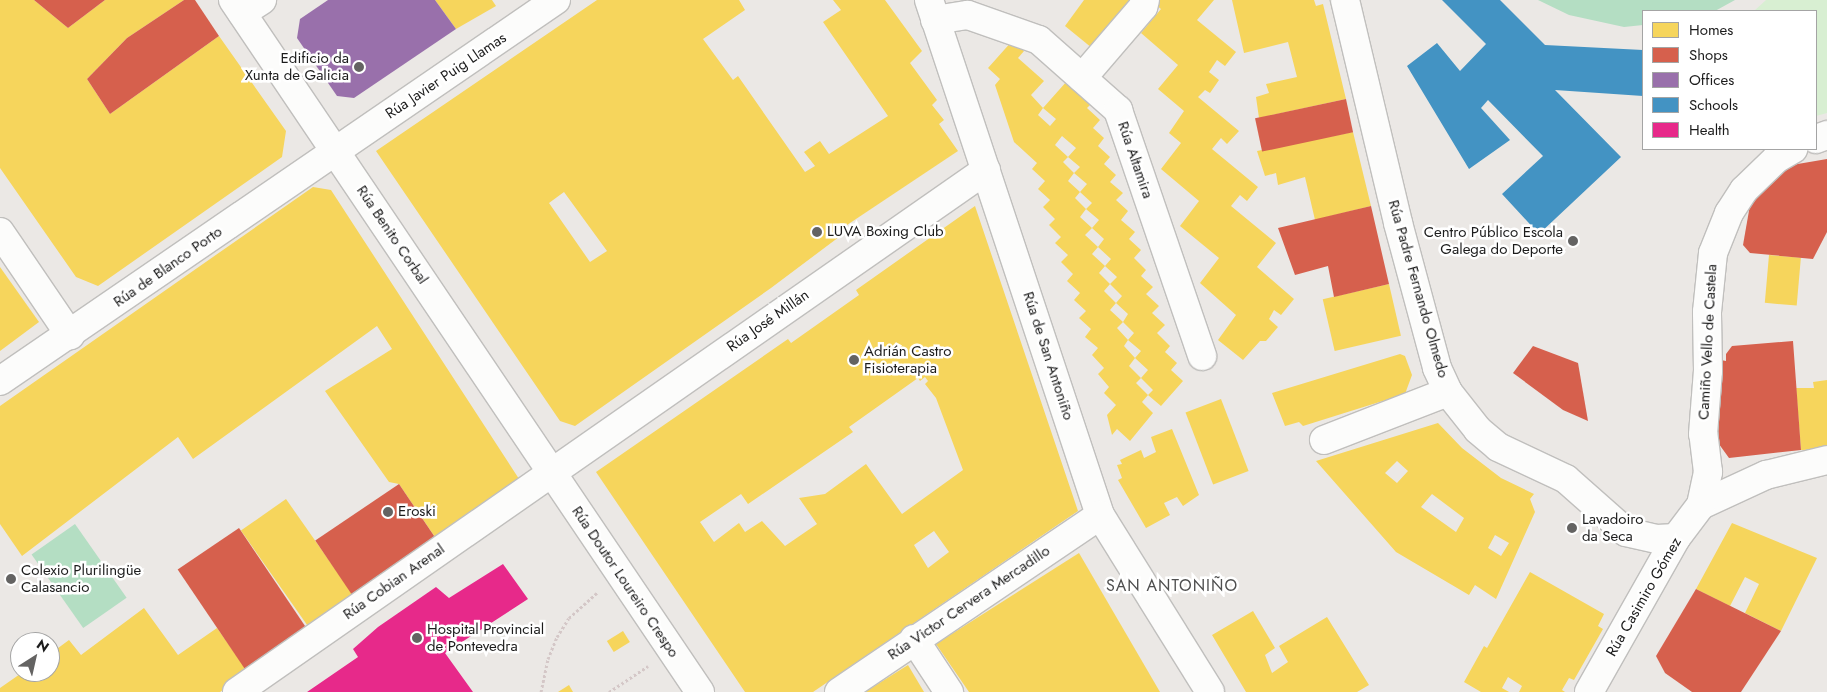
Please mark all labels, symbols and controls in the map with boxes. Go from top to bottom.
legend [1642,10,1817,150]
text: Homes [1689,19,1733,41]
street label: Rúa Javier Puig Llamas [382,29,510,123]
text: Shops [1689,44,1728,66]
place label: Edificio da Xunta de Galicia [245,49,349,84]
marker: Edificio da Xunta de Galicia [353,61,365,73]
text: Offices [1689,69,1734,91]
text: Schools [1689,94,1738,116]
street label: Rúa Altamira [1113,119,1157,201]
text: Health [1689,119,1730,141]
street label: Rúa Benito Corbal [352,182,432,288]
street label: Rúa Padre Fernando Olmedo [1384,198,1452,380]
street label: Rúa de Blanco Porto [110,223,226,311]
place label: LUVA Boxing Club [827,223,944,241]
place label: Centro Público Escola Galega do Deporte [1424,223,1563,258]
marker: LUVA Boxing Club [811,226,823,238]
marker: Centro Público Escola Galega do Deporte [1567,235,1579,247]
street label: Camiño Vello de Castela [1695,264,1721,420]
street label: Rúa José Millán [723,286,813,356]
street label: Rúa de San Antoniño [1019,290,1077,422]
place label: Adrián Castro Fisioterapia [864,342,951,377]
marker: Adrián Castro Fisioterapia [848,354,860,366]
place label: Eroski [398,503,436,521]
street label: Rúa Doutor Loureiro Crespo [568,503,682,661]
marker: Eroski [382,506,394,518]
place label: Lavadoiro da Seca [1582,510,1643,545]
marker: Lavadoiro da Seca [1566,522,1578,534]
street label: Rúa Casimiro Gómez [1603,534,1685,660]
street label: Rúa Cobian Arenal [340,540,448,624]
street label: Rúa Victor Cervera Mercadillo [885,542,1053,664]
place label: Colexio Plurilingüe Calasancio [21,561,141,596]
marker: Colexio Plurilingüe Calasancio [5,573,17,585]
district label: SAN ANTONIÑO [1104,576,1240,596]
place label: Hospital Provincial de Pontevedra [427,620,544,655]
north arrow [10,632,60,682]
marker: Hospital Provincial de Pontevedra [411,632,423,644]
text: N [33,634,53,657]

